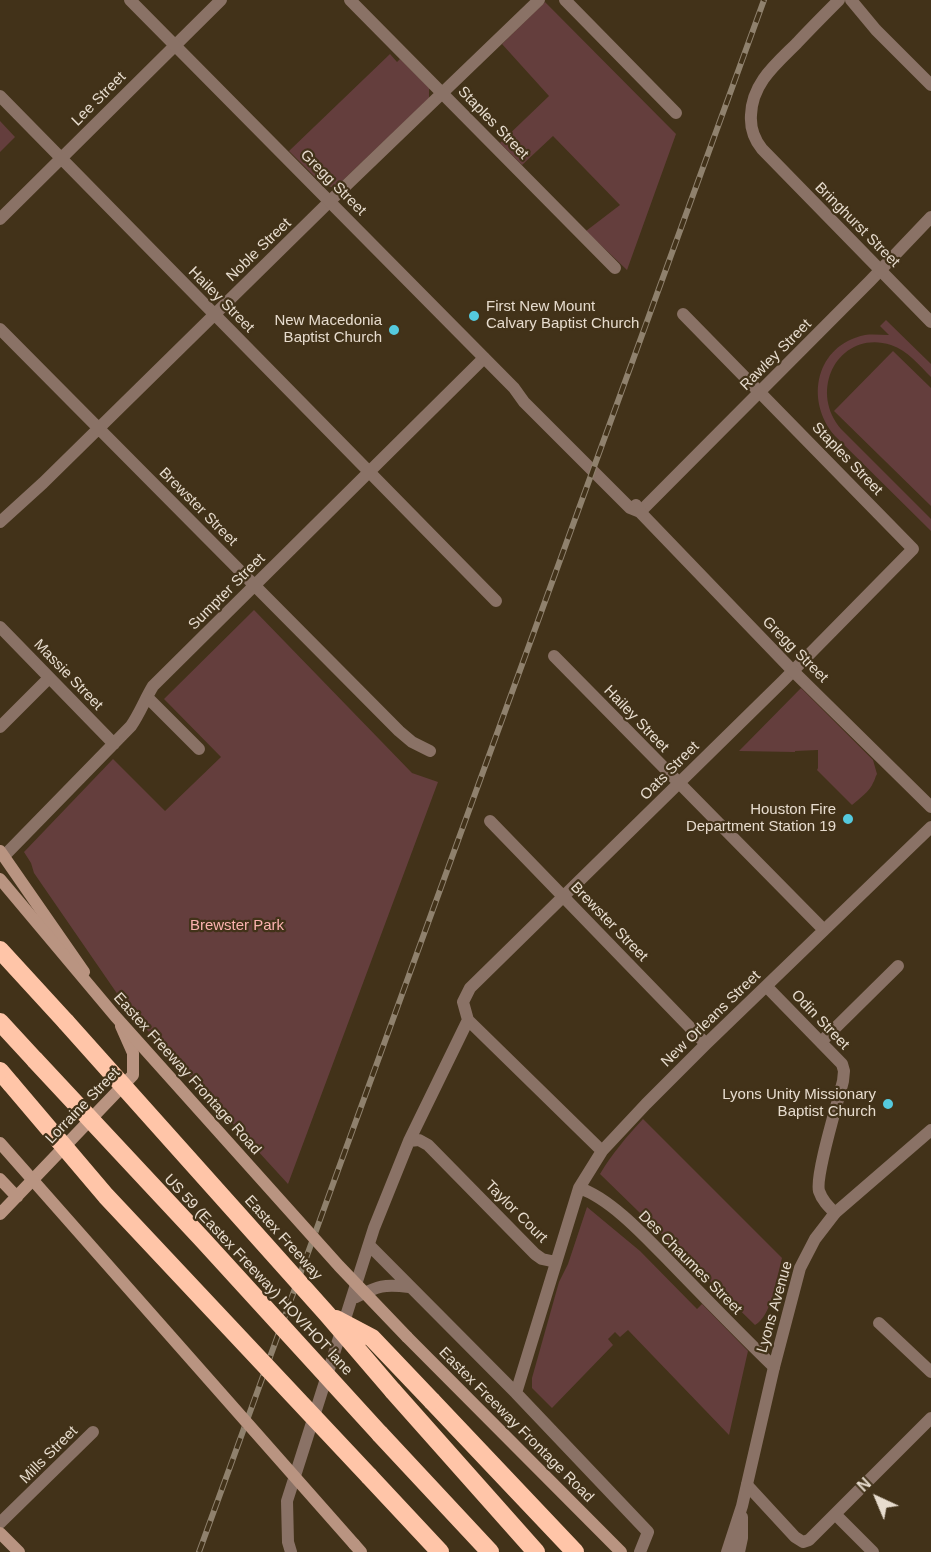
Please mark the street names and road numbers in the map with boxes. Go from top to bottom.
street label: Lee Street [68,68,130,130]
street label: Staples Street [454,83,532,163]
street label: Gregg Street [296,146,370,220]
street label: Bringhurst Street [811,179,903,271]
street label: Noble Street [223,215,295,285]
street label: Hailey Street [184,263,258,337]
street label: Rawley Street [737,316,815,394]
street label: Staples Street [808,419,886,499]
street label: Brewster Street [155,464,241,550]
street label: Sumpter Street [185,550,269,634]
street label: Gregg Street [758,613,832,687]
street label: Massie Street [30,636,106,714]
street label: Hailey Street [600,682,672,756]
street label: Oats Street [637,738,703,804]
street label: Brewster Street [567,879,651,965]
street label: New Orleans Street [658,967,764,1071]
street label: Odin Street [787,986,853,1054]
street label: Eastex Freeway Frontage Road [109,989,265,1159]
street label: Lorraine Street [42,1064,124,1148]
street label: US 59 (Eastex Freeway) HOV/HOT lane [160,1171,356,1379]
street label: Taylor Court [481,1177,551,1247]
street label: Eastex Freeway [240,1192,326,1284]
street label: Des Chaumes Street [634,1207,746,1319]
street label: Lyons Avenue [753,1259,797,1355]
street label: Eastex Freeway Frontage Road [435,1344,597,1506]
street label: Mills Street [16,1422,82,1488]

